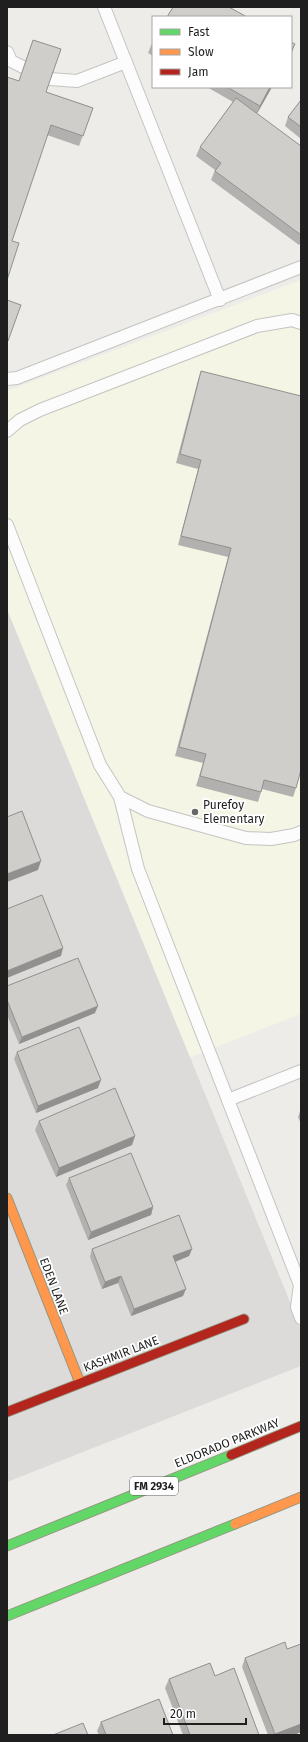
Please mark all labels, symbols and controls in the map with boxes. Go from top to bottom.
legend [152,16,292,88]
text: Fast [188,25,210,39]
text: Slow [188,45,214,59]
text: Jam [188,65,208,79]
place label: Purefoy Elementary [203,798,265,826]
marker: Purefoy Elementary [190,807,200,817]
street label: EDEN LANE [37,1256,71,1316]
street label: KASHMIR LANE [81,1333,161,1375]
street label: ELDORADO PARKWAY [172,1415,282,1470]
road number: FM 2934 [130,1477,178,1495]
scale bar [164,1700,246,1726]
text: 20 m [170,1707,196,1721]

